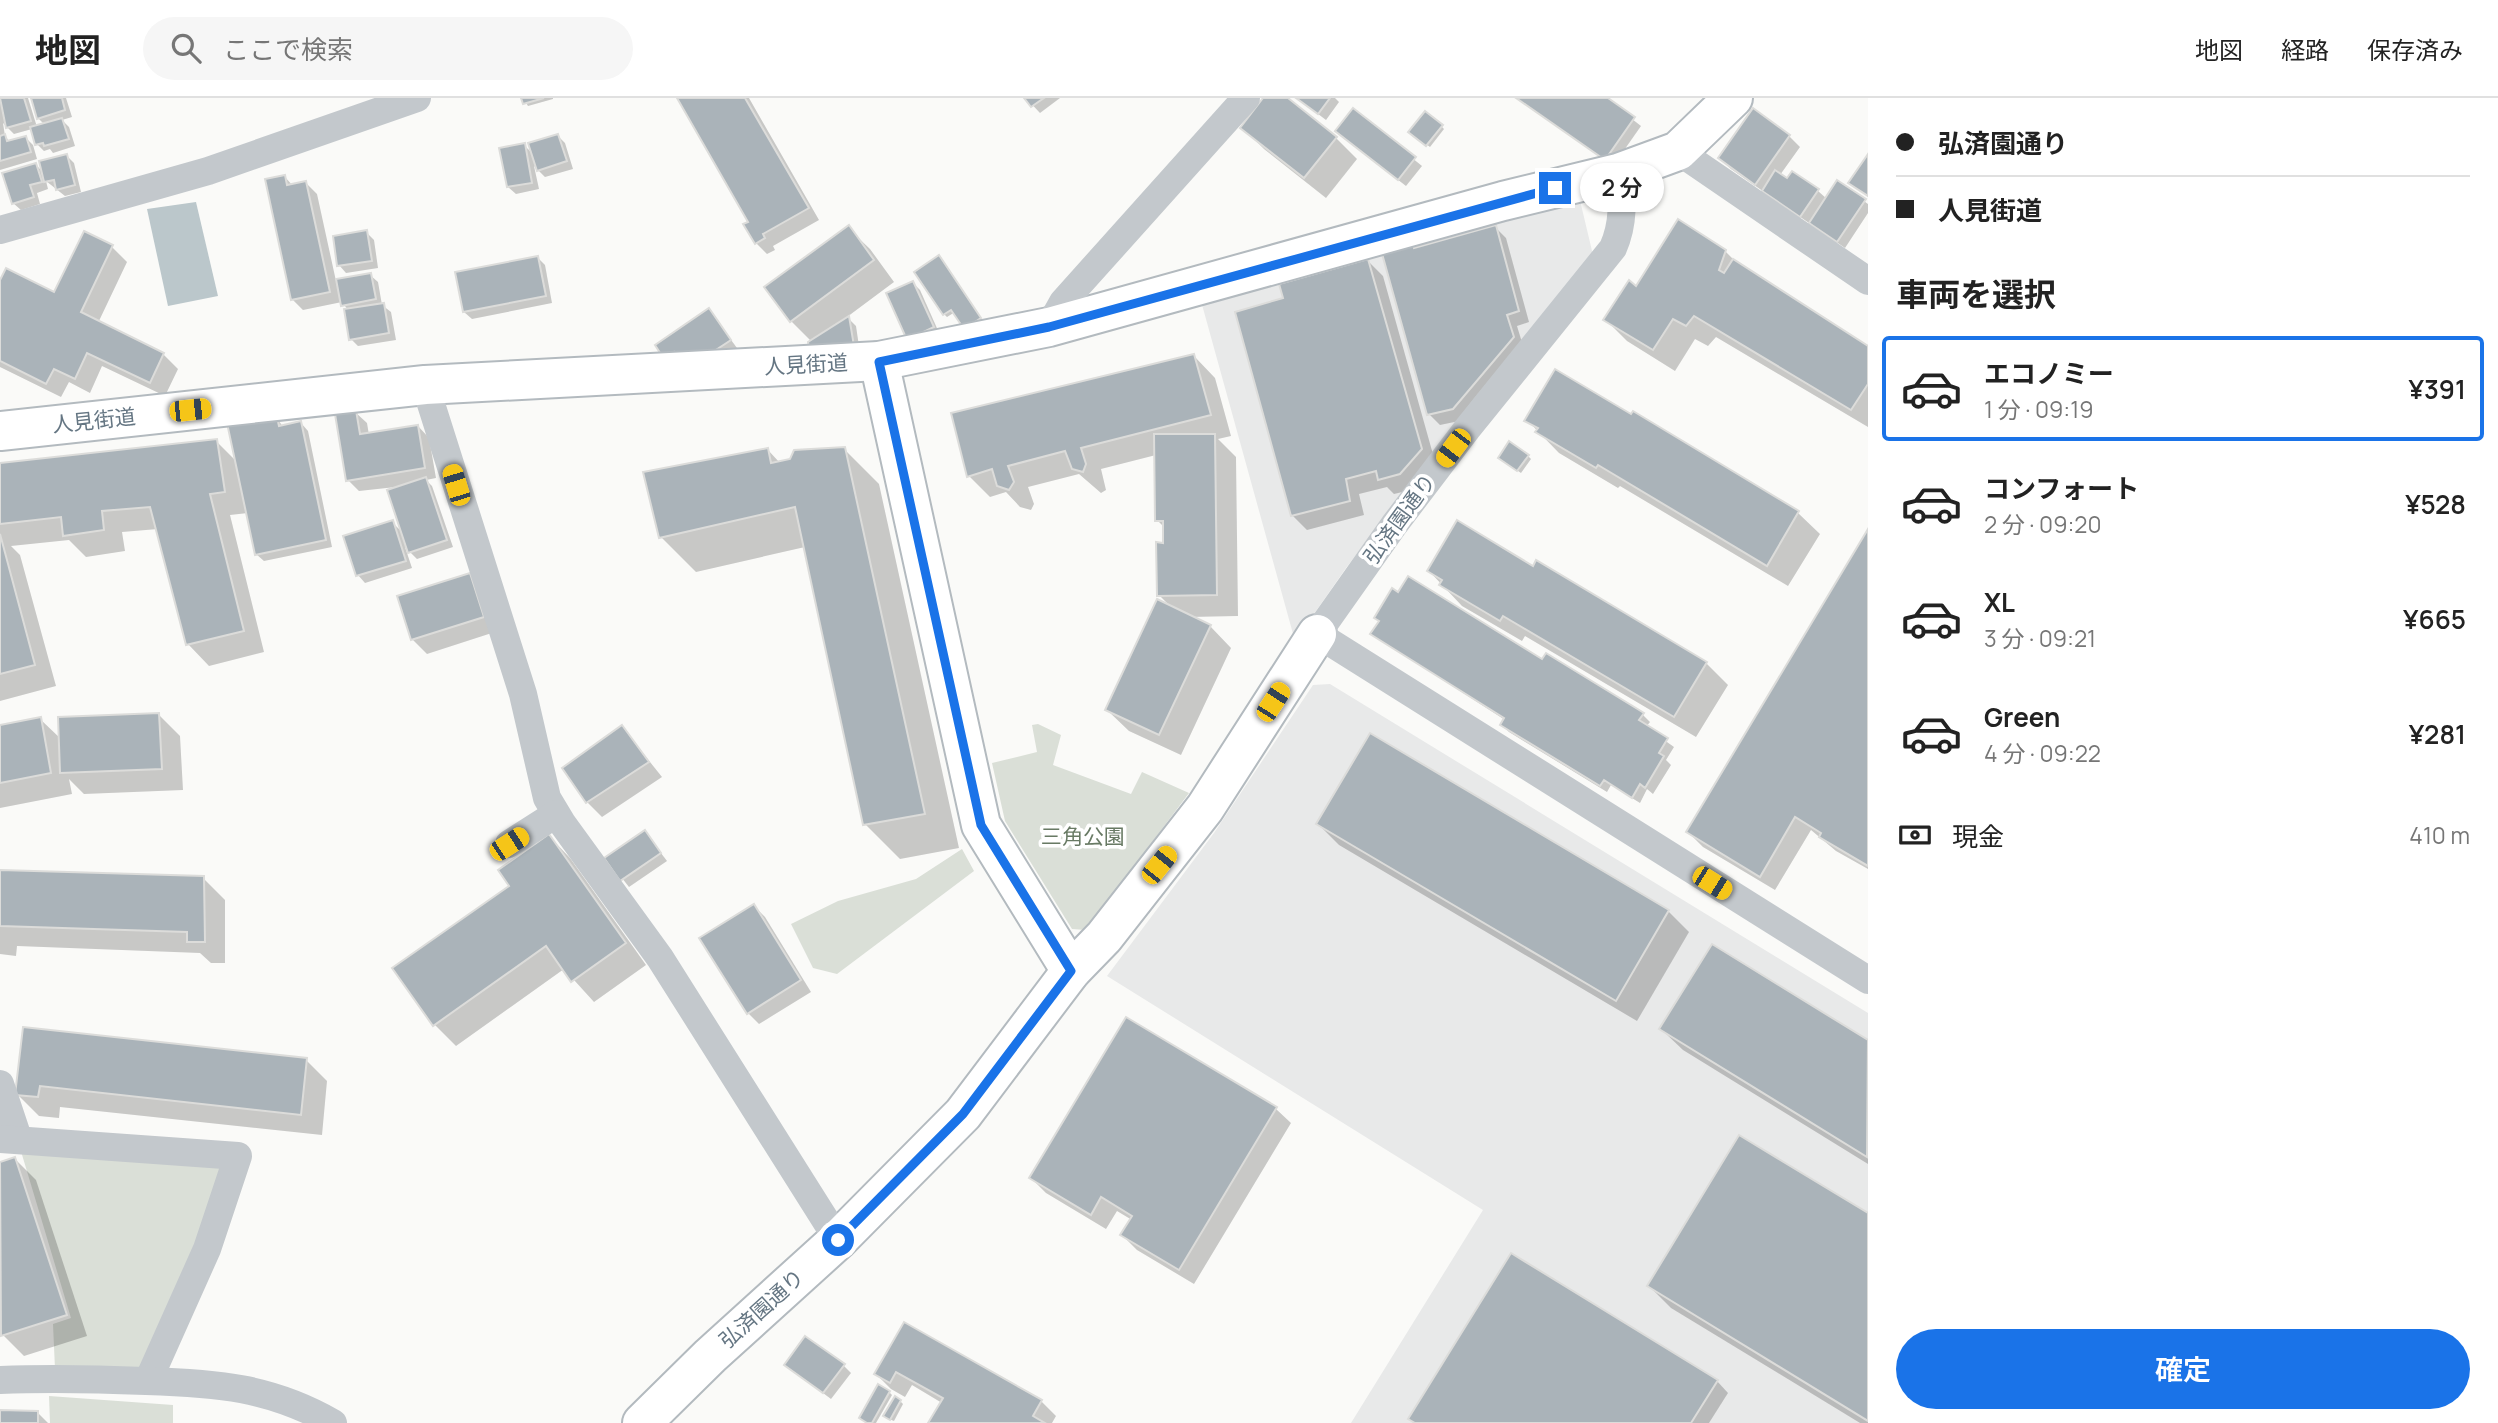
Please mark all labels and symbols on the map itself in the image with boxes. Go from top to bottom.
callout: 2 分 [1580,164,1664,212]
route end [1539,172,1571,204]
street label: 人見街道 [763,348,849,380]
car [169,397,212,423]
street label: 人見街道 [51,402,137,438]
car [1432,425,1475,471]
car [440,462,473,508]
street label: 弘済園通り [1357,468,1441,569]
car [1253,679,1294,725]
park label: 三角公園 [1041,822,1125,850]
car [486,824,533,864]
car [1138,842,1181,888]
car [1689,863,1736,903]
route start [822,1224,854,1256]
street label: 弘済園通り [713,1263,810,1354]

